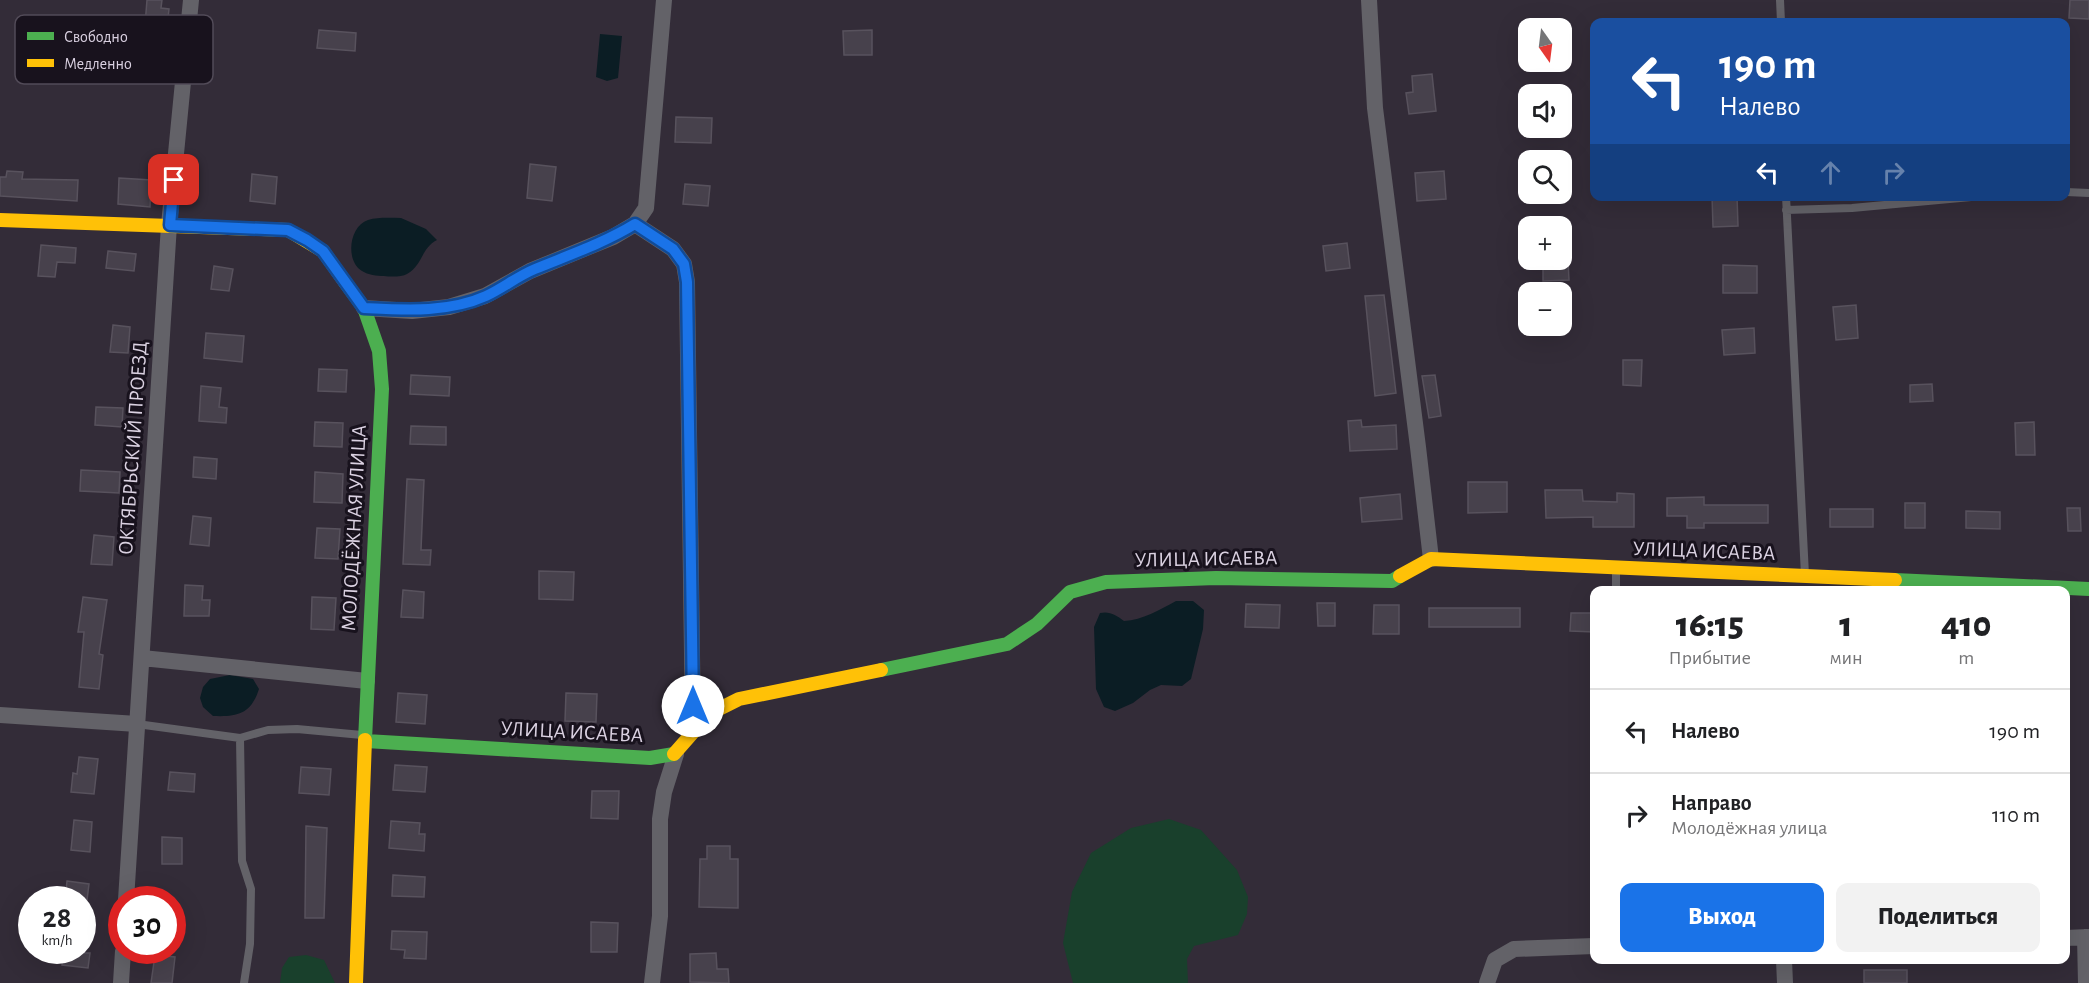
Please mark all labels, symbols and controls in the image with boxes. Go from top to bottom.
legend [15,15,213,84]
north arrow [1518,18,1572,72]
map controls [1518,18,1572,336]
text: Свободно [64,29,128,45]
icon: left [1620,42,1698,120]
text: 190 m [1719,44,1817,86]
text: Медленно [64,56,132,72]
button: sound [1518,84,1572,138]
text: Налево [1719,93,1801,120]
button: search [1518,150,1572,204]
pin [148,154,199,205]
icon: left [1751,156,1784,189]
icon: ahead [1814,156,1847,189]
icon: right [1877,156,1910,189]
icon: arrive [157,163,190,196]
button: + [1518,216,1572,270]
button: − [1518,282,1572,336]
street label: ОКТЯБРЬСКИЙ ПРОЕЗД [114,340,151,556]
street label: МОЛОДЁЖНАЯ УЛИЦА [337,424,370,632]
street label: УЛИЦА ИСАЕВА [1632,538,1776,564]
street label: УЛИЦА ИСАЕВА [1134,547,1278,571]
text: 16:15 [1676,607,1744,643]
text: 1 [1839,607,1853,643]
text: 410 [1941,607,1992,643]
text: Прибытие [1668,648,1751,668]
text: мин [1829,648,1863,668]
text: m [1958,648,1974,668]
position arrow [661,674,725,738]
icon: left [1620,715,1653,748]
street label: УЛИЦА ИСАЕВА [500,718,644,746]
text: Налево [1671,720,1740,742]
text: 190 m [1989,720,2040,742]
text: Направо [1671,792,1752,814]
icon: right [1620,799,1653,832]
text: 110 m [1992,804,2040,826]
text: Молодёжная улица [1671,818,1827,838]
button: Выход [1620,883,1824,952]
button: Поделиться [1836,883,2040,952]
speed limit sign: 30 [108,886,186,964]
text: 28 [43,903,71,933]
text: km/h [42,933,72,948]

